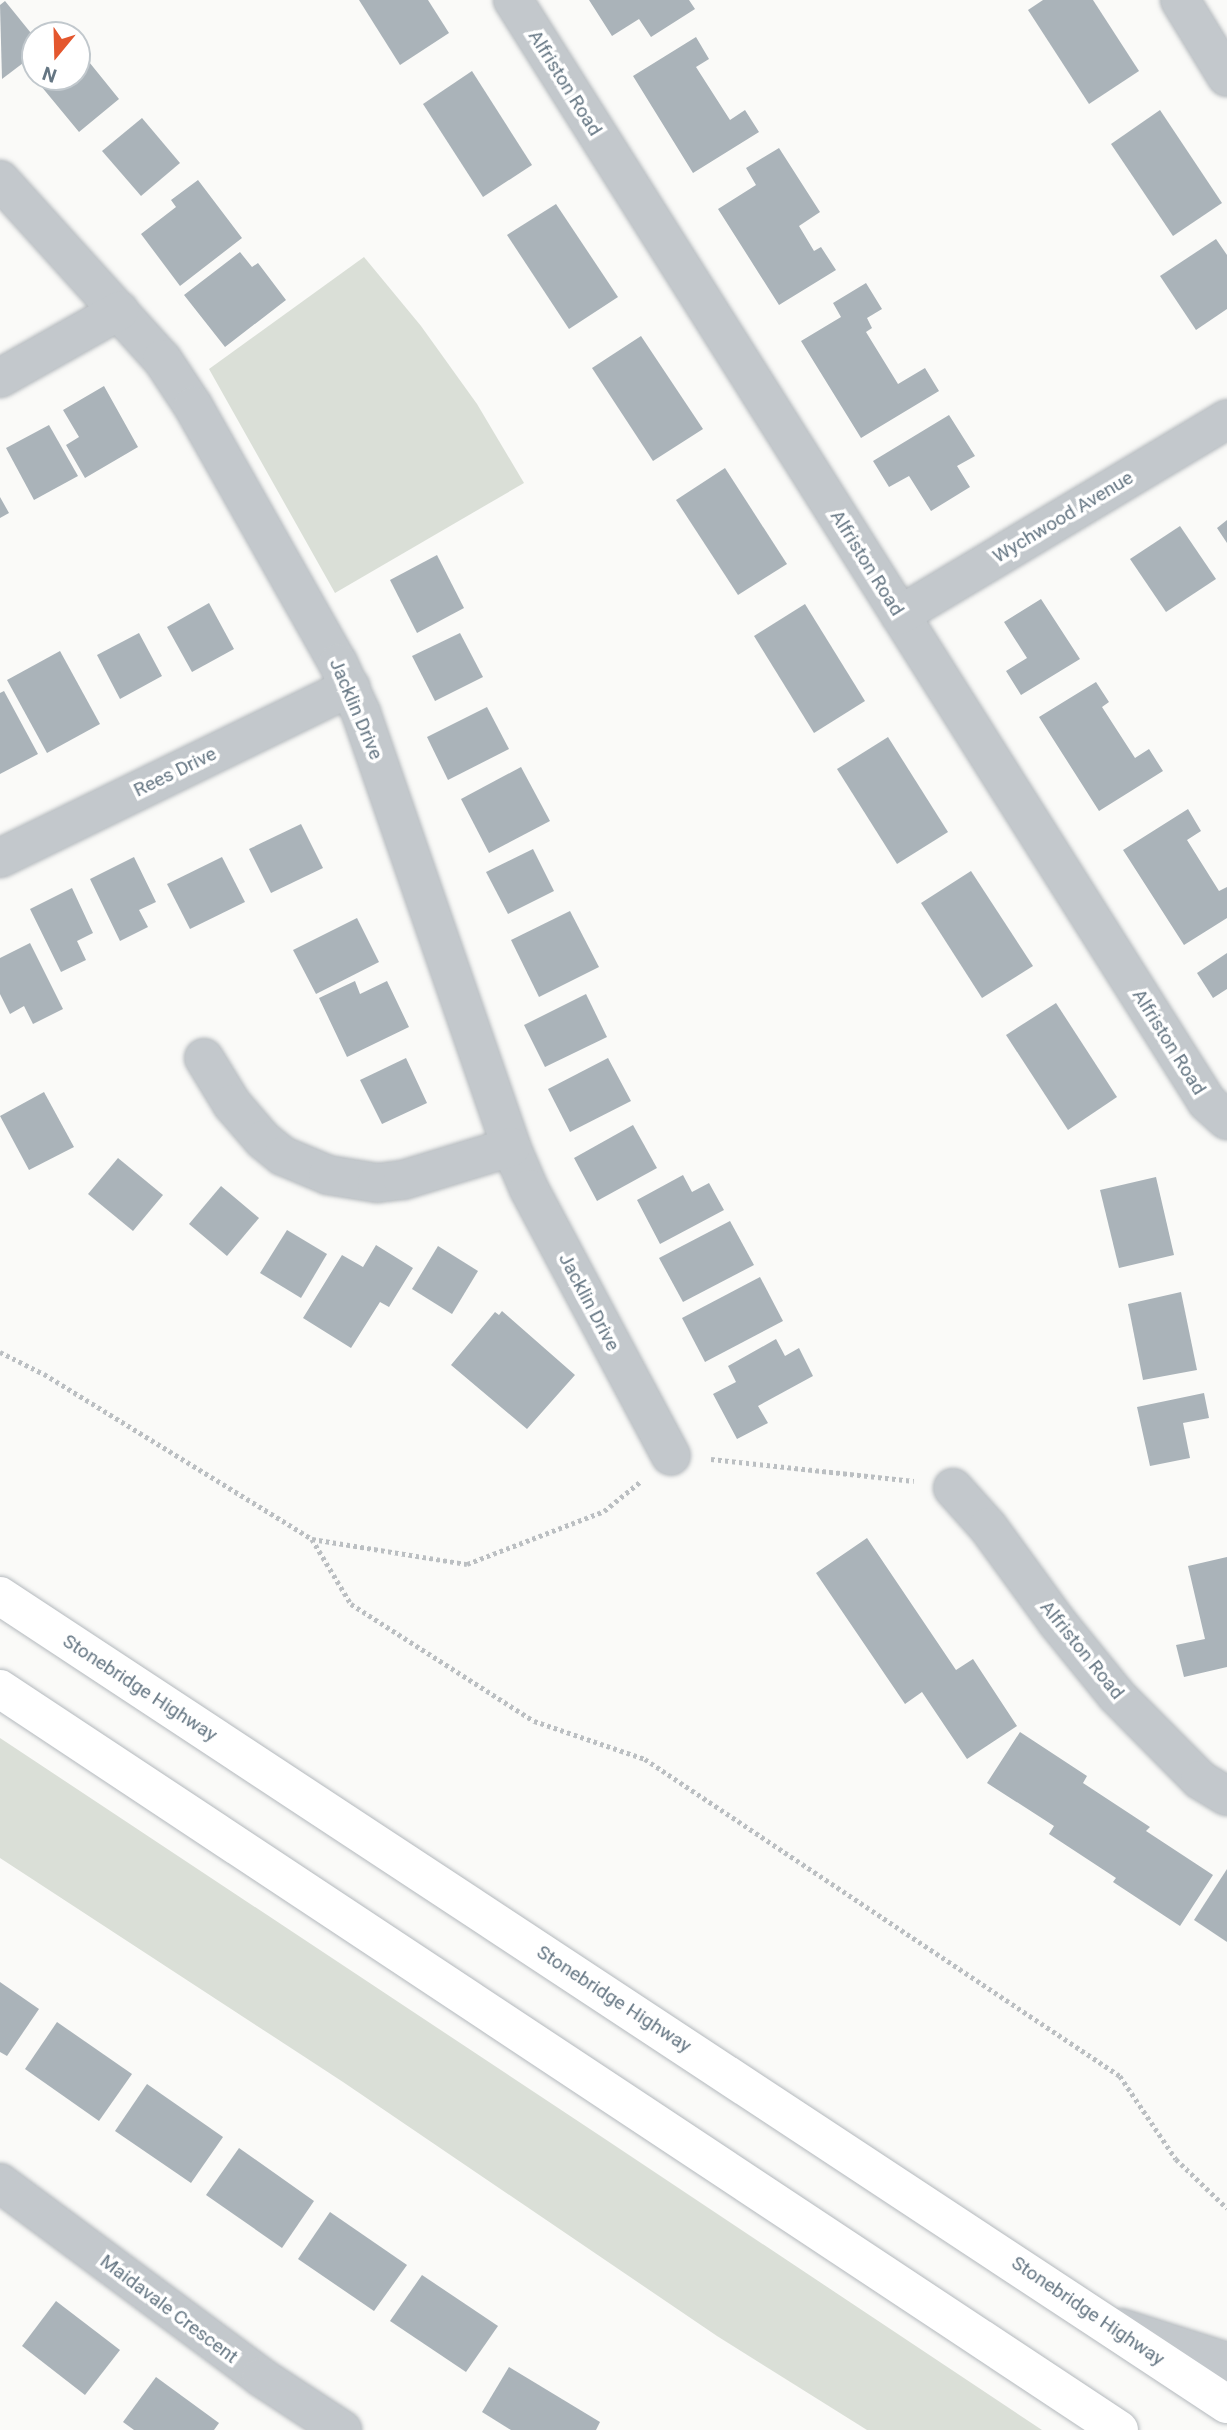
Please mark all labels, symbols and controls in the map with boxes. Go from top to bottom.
north arrow [21,21,91,91]
street label: Alfriston Road [523,26,607,140]
text: N [40,61,60,87]
street label: Wychwood Avenue [989,466,1137,568]
street label: Alfriston Road [825,506,909,620]
street label: Jacklin Drive [324,655,388,763]
street label: Rees Drive [130,742,220,802]
street label: Alfriston Road [1127,985,1211,1099]
street label: Jacklin Drive [554,1249,624,1355]
street label: Alfriston Road [1035,1596,1129,1704]
street label: Stonebridge Highway [59,1630,221,1746]
street label: Stonebridge Highway [533,1941,695,2057]
street label: Maidavale Crescent [96,2250,242,2368]
street label: Stonebridge Highway [1007,2251,1169,2371]

